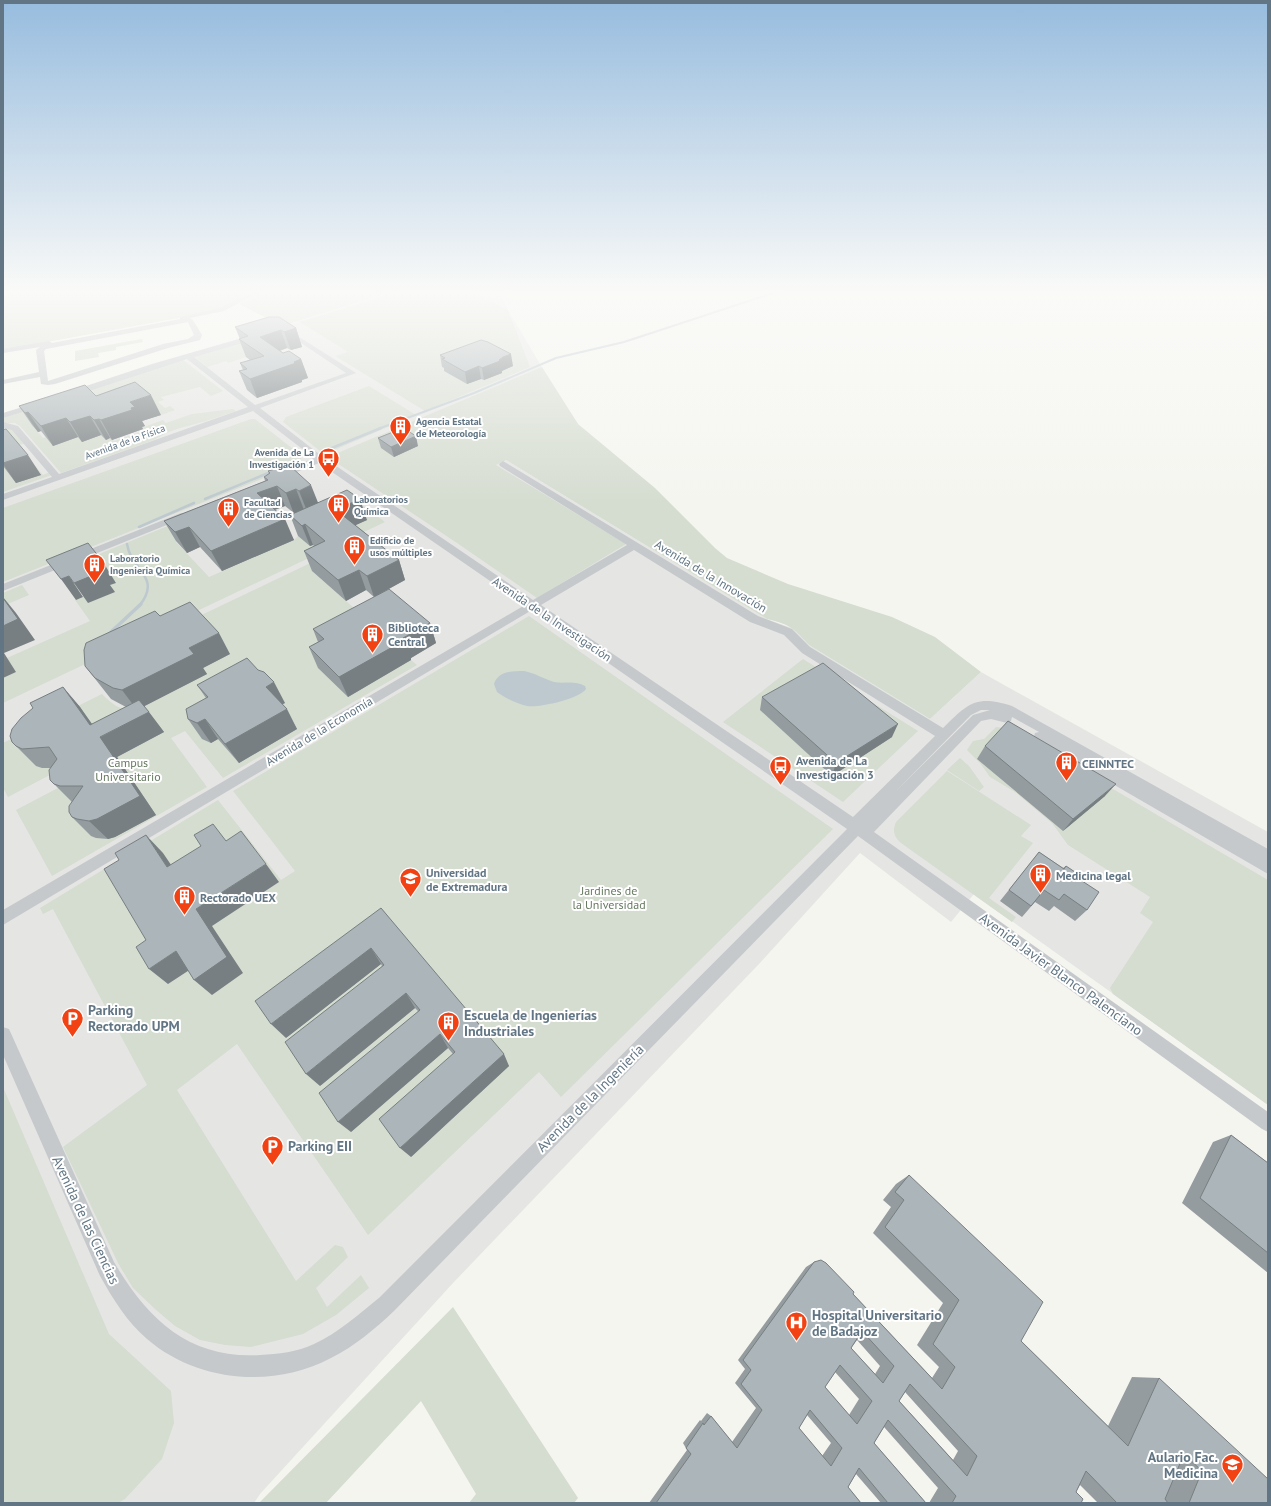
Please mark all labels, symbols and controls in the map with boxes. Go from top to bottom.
building icon: Agencia Estatal de Meteorología [387,414,413,447]
place label: Agencia Estatal de Meteorología [416,415,486,440]
street label: Avenida de la Física [83,421,167,463]
bus stop icon: Avenida de La Investigación 1 [316,445,342,478]
place label: Avenida de La Investigación 1 [249,446,314,471]
building icon: Laboratorios Química [326,492,352,525]
place label: Laboratorios Química [354,493,408,518]
building icon: Facultad de Ciencias [215,495,241,528]
place label: Facultad de Ciencias [244,496,292,521]
building icon: Edificio de usos múltiples [342,533,368,566]
place label: Edificio de usos múltiples [370,534,432,559]
street label: Avenida de la Innovación [652,536,770,616]
building icon: Laboratorio Ingenieria Química [81,551,107,584]
place label: Laboratorio Ingenieria Química [110,552,190,577]
street label: Avenida de la Investigación [490,574,614,664]
place label: Biblioteca Central [388,620,439,649]
building icon: Biblioteca Central [359,621,385,654]
street label: Avenida de la Economía [263,693,375,769]
building icon: CEINNTEC [1053,750,1079,783]
place label: Avenida de La Investigación 3 [796,753,874,782]
bus stop icon: Avenida de La Investigación 3 [768,754,794,787]
park label: Campus Universitario [95,755,161,784]
place label: CEINNTEC [1082,756,1134,771]
building icon: Medicina legal [1027,862,1053,895]
place label: Universidad de Extremadura [426,865,507,894]
school or university icon: Universidad de Extremadura [398,866,424,899]
place label: Medicina legal [1056,868,1131,883]
park label: Jardines de la Universidad [572,883,646,912]
building icon: Rectorado UEX [171,884,197,917]
place label: Rectorado UEX [200,890,276,905]
street label: Avenida Javier Blanco Palenciano [976,909,1146,1039]
place label: Parking Rectorado UPM [88,1001,180,1035]
parking icon: Parking Rectorado UPM [60,1005,86,1038]
place label: Escuela de Ingenierías Industriales [464,1006,597,1040]
building icon: Escuela de Ingenierías Industriales [435,1010,461,1043]
street label: Avenida de la Ingeniería [533,1041,647,1155]
parking icon: Parking EII [259,1133,285,1166]
place label: Parking EII [288,1137,352,1155]
street label: Avenida de las Ciencias [48,1153,124,1287]
place label: Hospital Universitario de Badajoz [812,1306,942,1340]
hospital icon: Hospital Universitario de Badajoz [784,1310,810,1343]
place label: Aulario Fac. Medicina [1148,1448,1218,1482]
school or university icon: Aulario Fac. Medicina [1220,1452,1246,1485]

